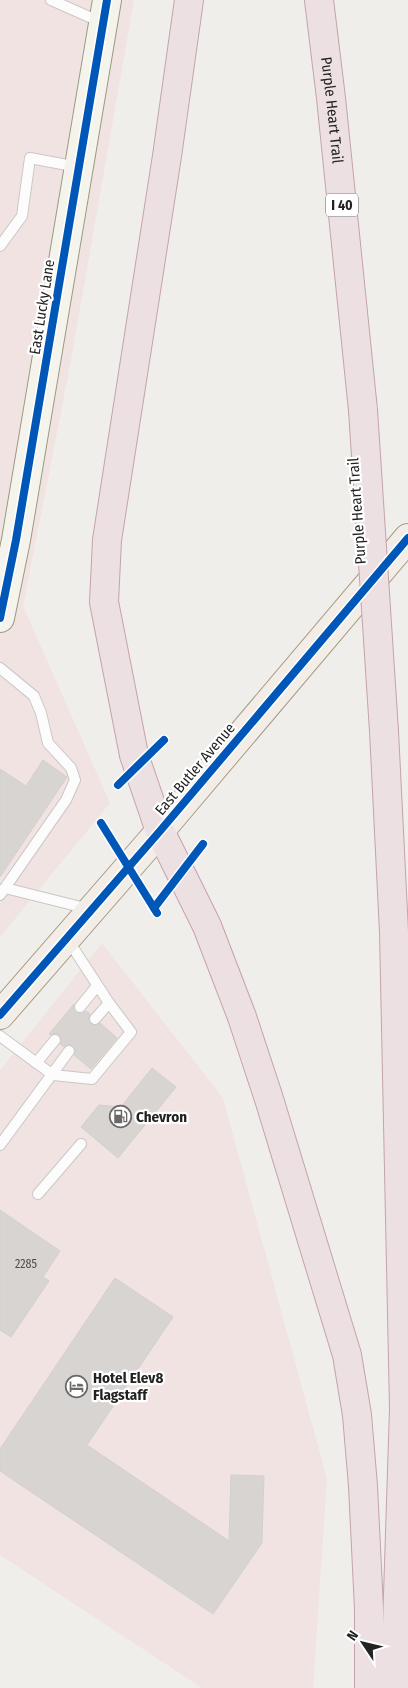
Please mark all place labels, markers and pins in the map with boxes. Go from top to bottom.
fuel station icon: Chevron [108,1105,132,1129]
place label: Chevron [136,1108,187,1126]
place label: Hotel Elev8 Flagstaff [93,1369,163,1404]
hotel icon: Hotel Elev8 Flagstaff [65,1375,89,1399]

